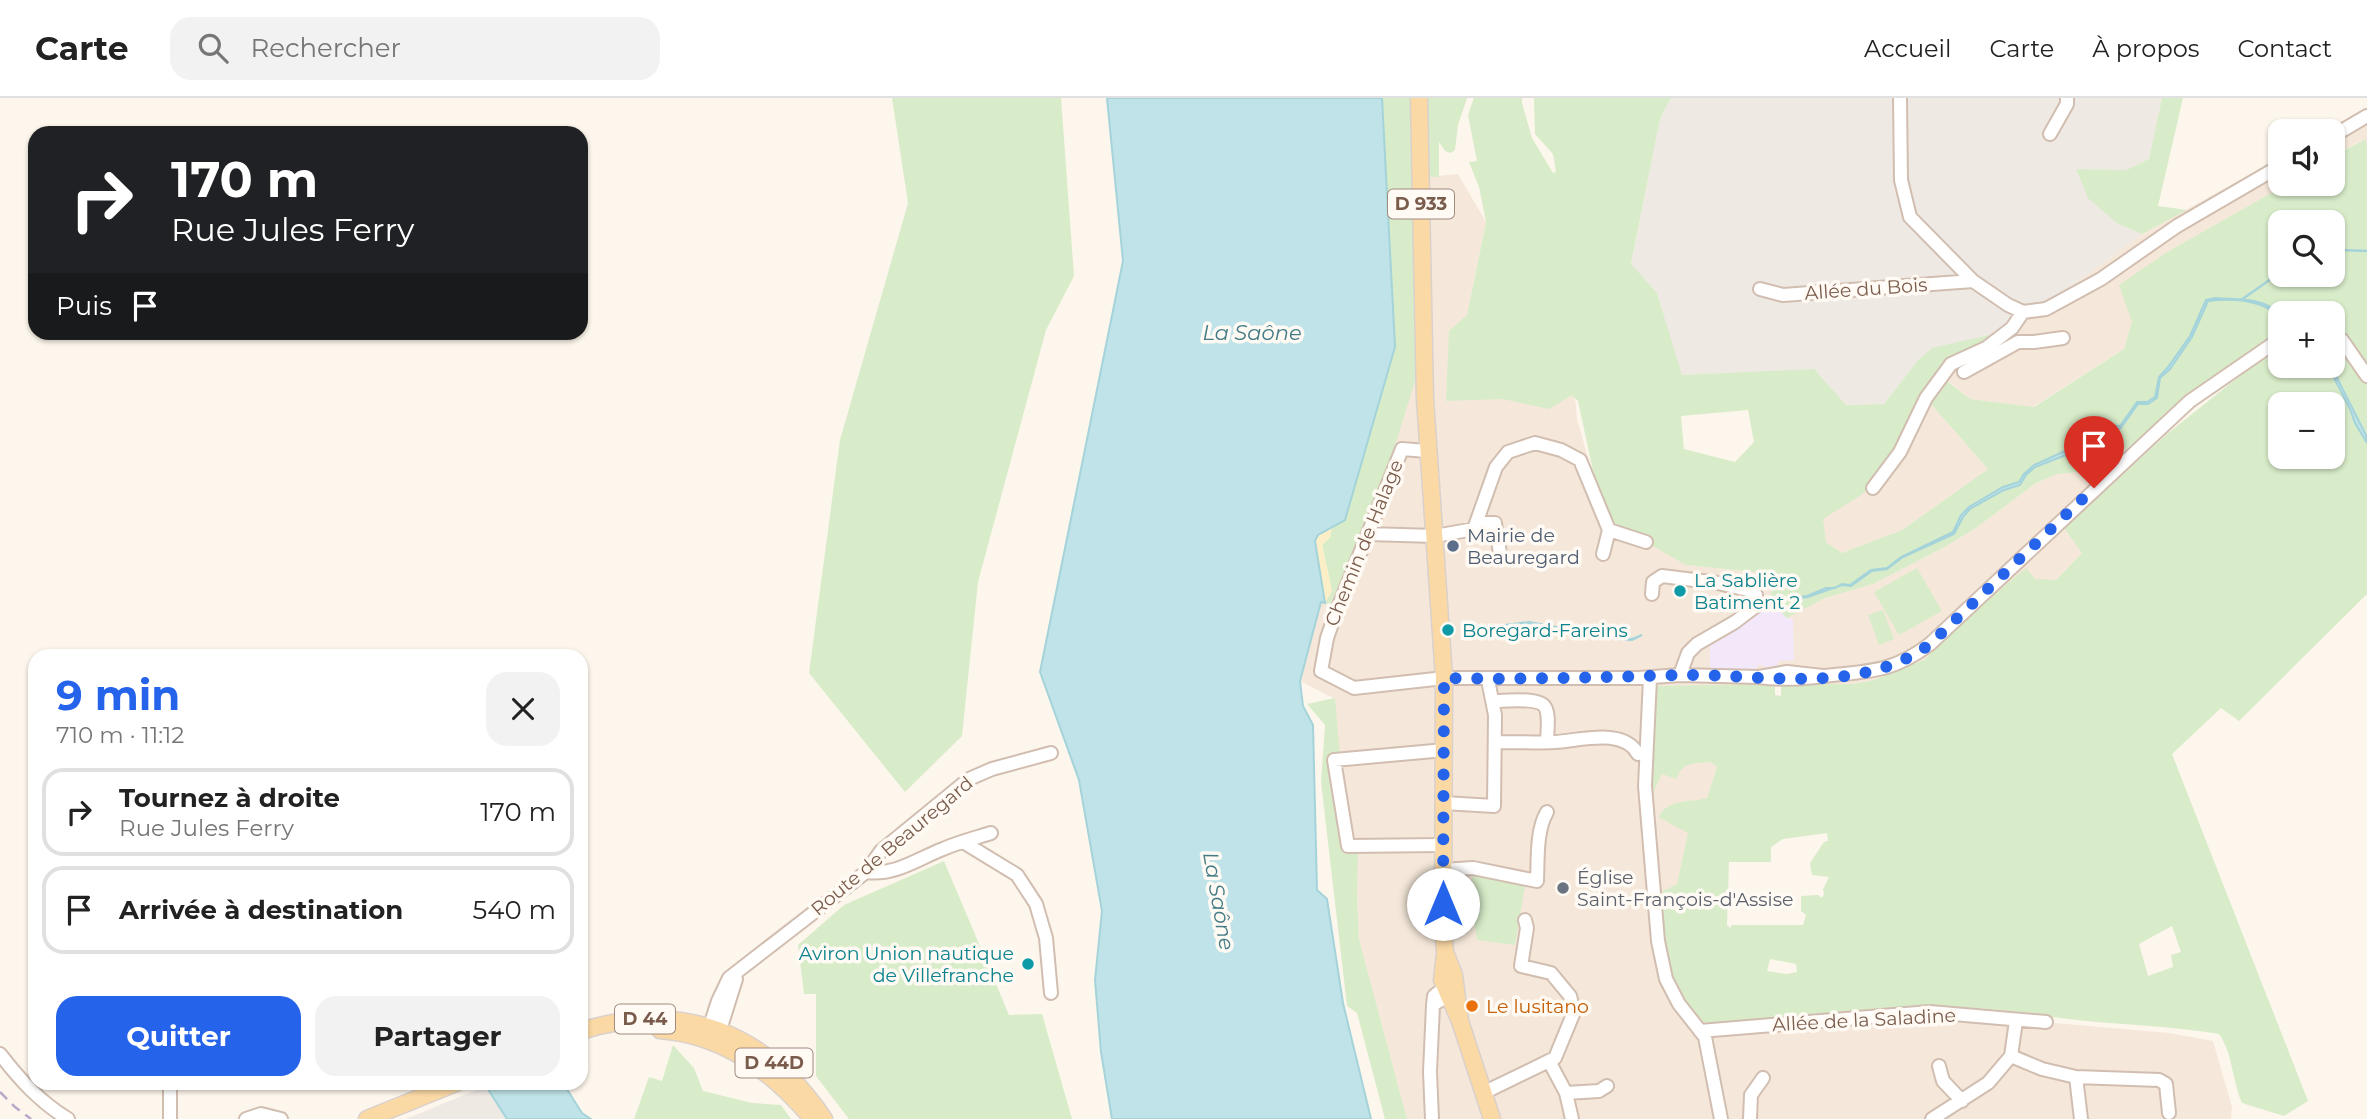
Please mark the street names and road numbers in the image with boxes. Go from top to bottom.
road number: D 933 [1388,190,1454,218]
street label: Allée du Bois [1804,273,1928,305]
street label: Chemin de Halage [1320,456,1408,630]
street label: Route de Beauregard [806,771,978,921]
road number: D 44 [615,1004,675,1034]
street label: Allée de la Saladine [1772,1004,1956,1036]
road number: D 44D [736,1048,812,1078]

